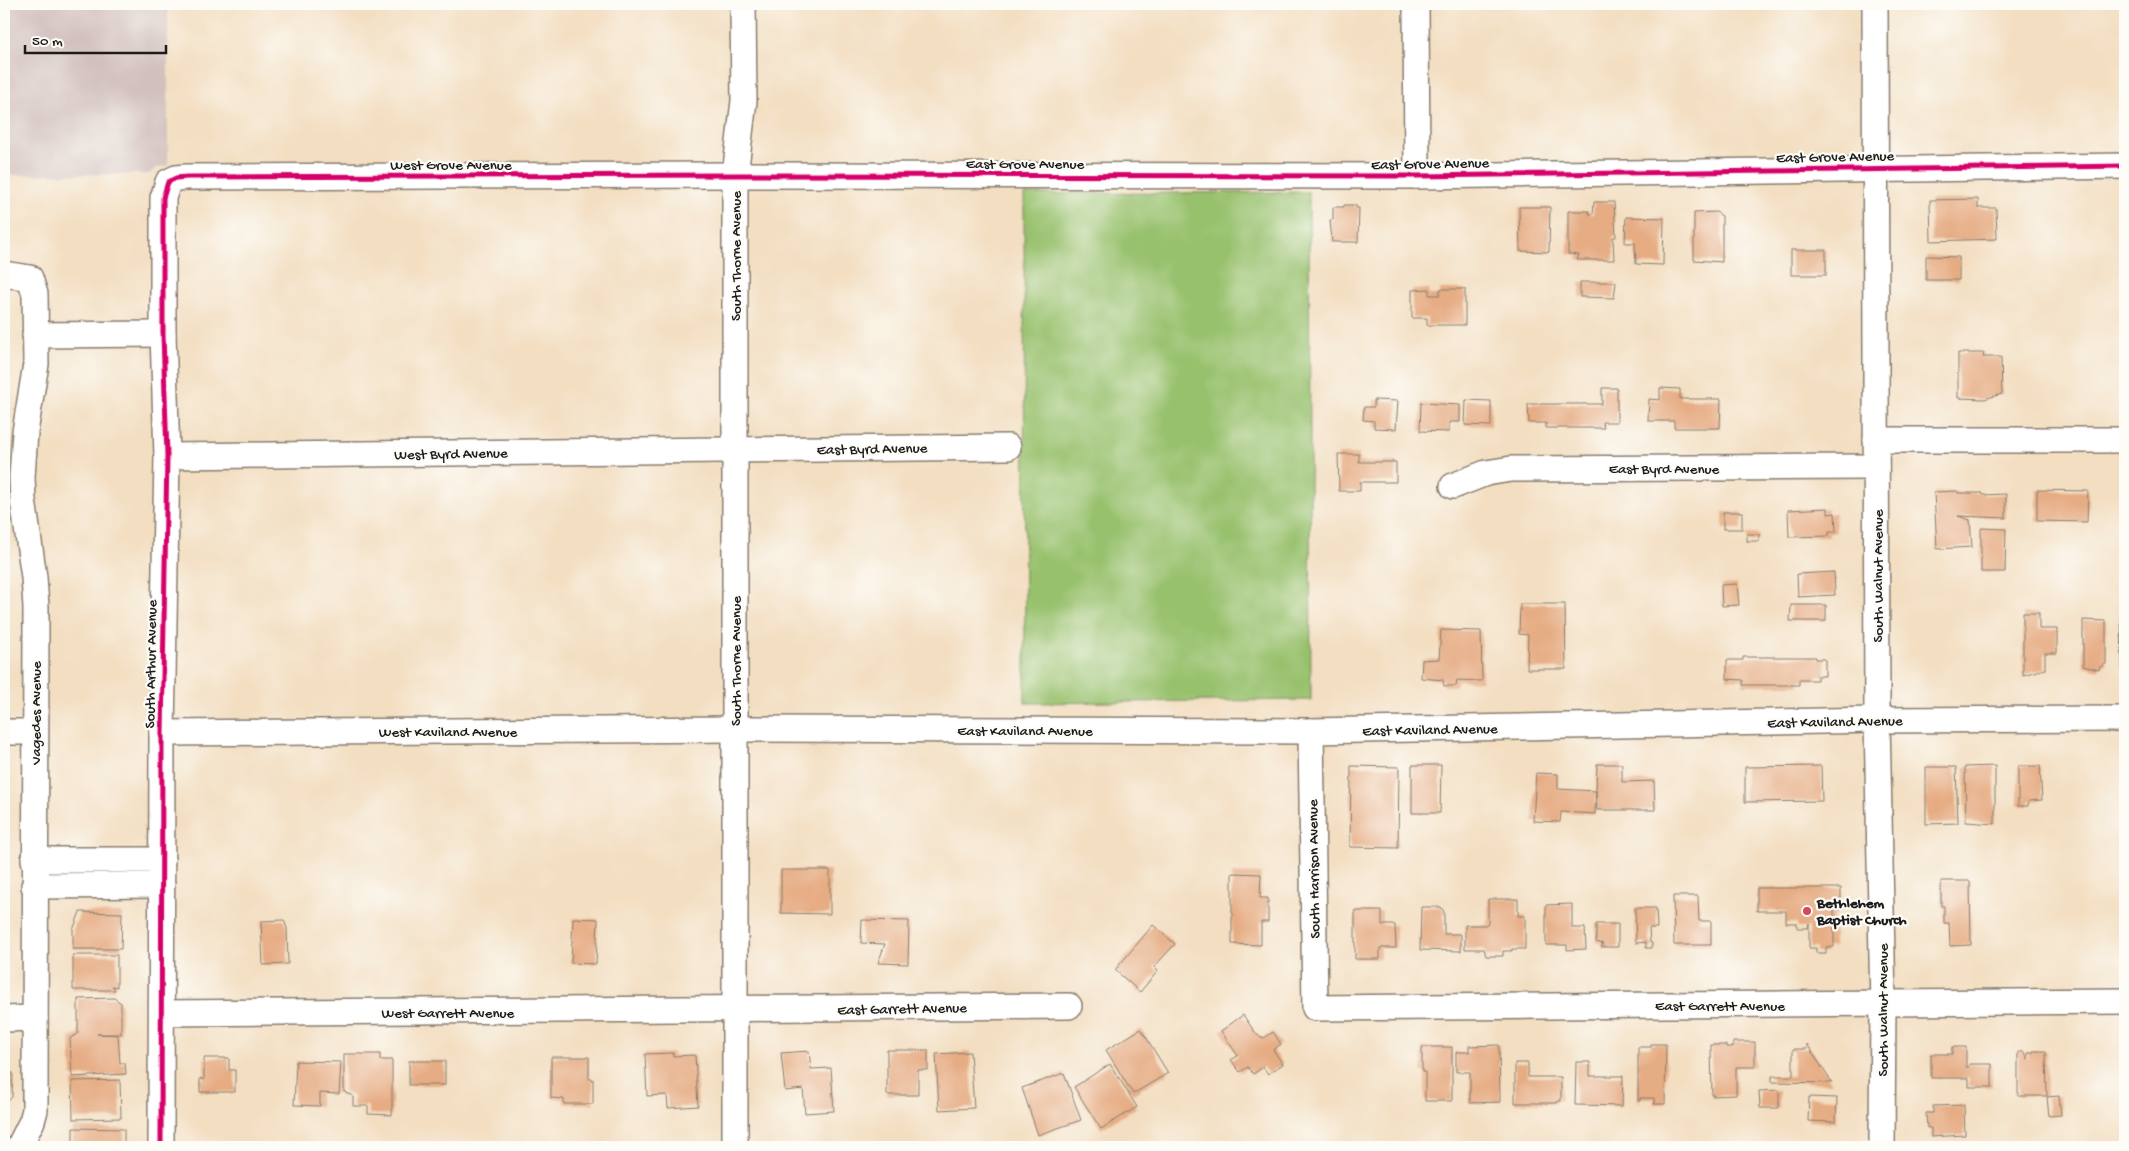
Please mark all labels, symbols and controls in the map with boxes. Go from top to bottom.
scale bar [25,22,166,54]
text: 50 m [32,33,63,51]
street label: East Grove Avenue [1776,148,1895,168]
street label: East Grove Avenue [1371,155,1490,175]
street label: East Grove Avenue [966,156,1084,174]
street label: West Grove Avenue [390,157,512,175]
street label: South Thorne Avenue [728,191,746,321]
street label: East Byrd Avenue [817,440,928,460]
street label: West Byrd Avenue [394,445,508,465]
street label: East Byrd Avenue [1609,461,1720,479]
street label: South Walnut Avenue [1870,509,1888,642]
street label: South Thorne Avenue [728,596,746,726]
street label: South Arthur Avenue [142,599,162,729]
street label: Vagedes Avenue [28,661,46,766]
street label: East Kaviland Avenue [1767,713,1903,733]
street label: East Kaviland Avenue [1362,721,1498,741]
street label: East Kaviland Avenue [957,723,1093,741]
street label: West Kaviland Avenue [379,724,517,742]
street label: South Harrison Avenue [1305,799,1325,939]
place label: Bethlehem Baptist Church [1816,895,1907,930]
marker: Bethlehem Baptist Church [1801,905,1813,917]
street label: South Walnut Avenue [1875,943,1893,1076]
street label: East Garrett Avenue [1655,998,1785,1016]
street label: East Garrett Avenue [837,1000,967,1020]
street label: West Garrett Avenue [382,1005,515,1023]

